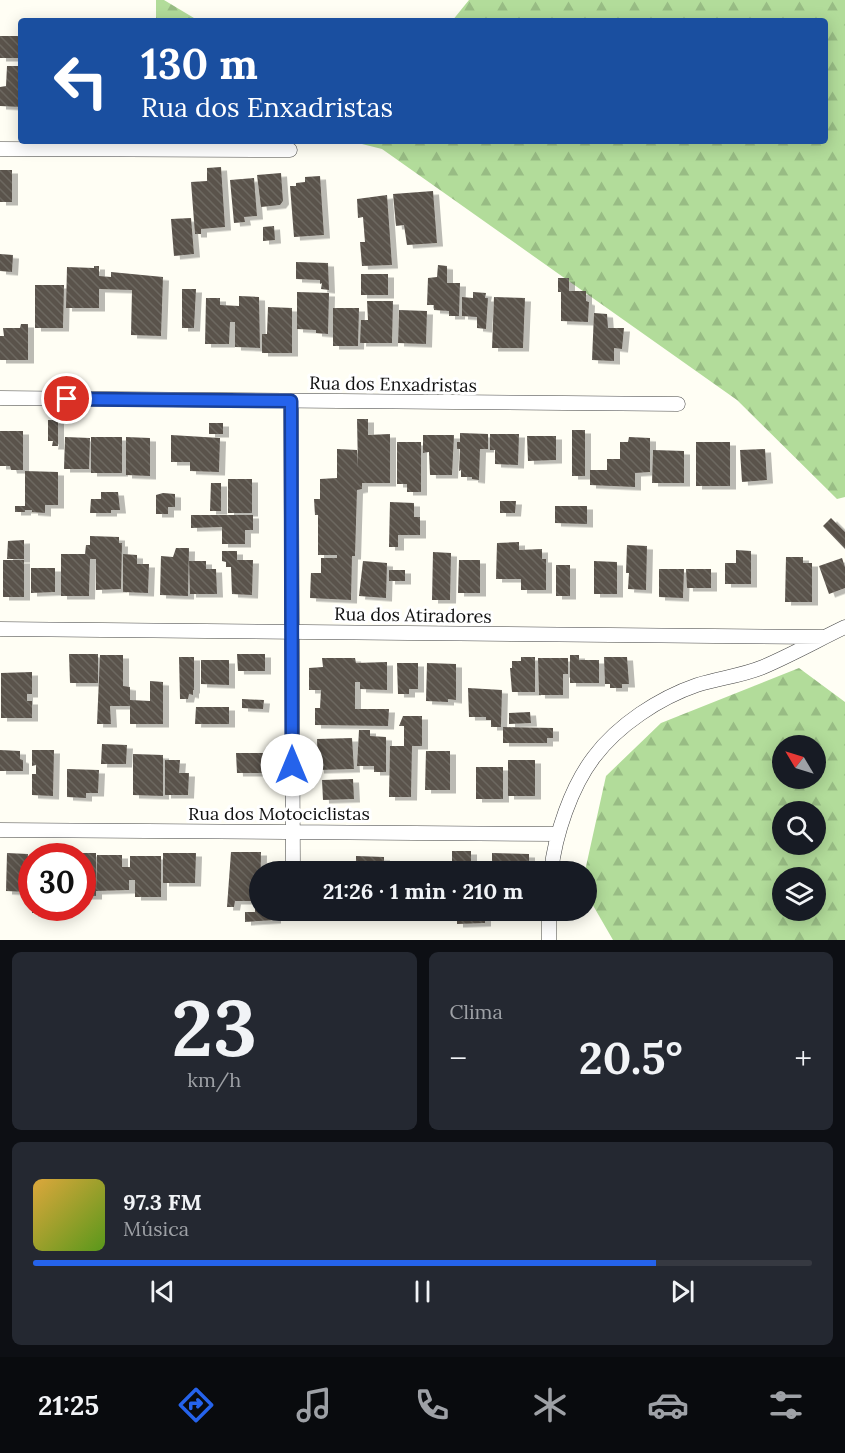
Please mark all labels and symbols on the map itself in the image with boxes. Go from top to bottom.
street label: Rua dos Enxadristas [309,371,477,397]
pin [41,373,92,424]
street label: Rua dos Atiradores [334,602,492,628]
position arrow [260,733,324,797]
north arrow [772,735,826,789]
street label: Rua dos Motociclistas [188,802,370,825]
speed limit sign: 30 [18,843,96,921]

